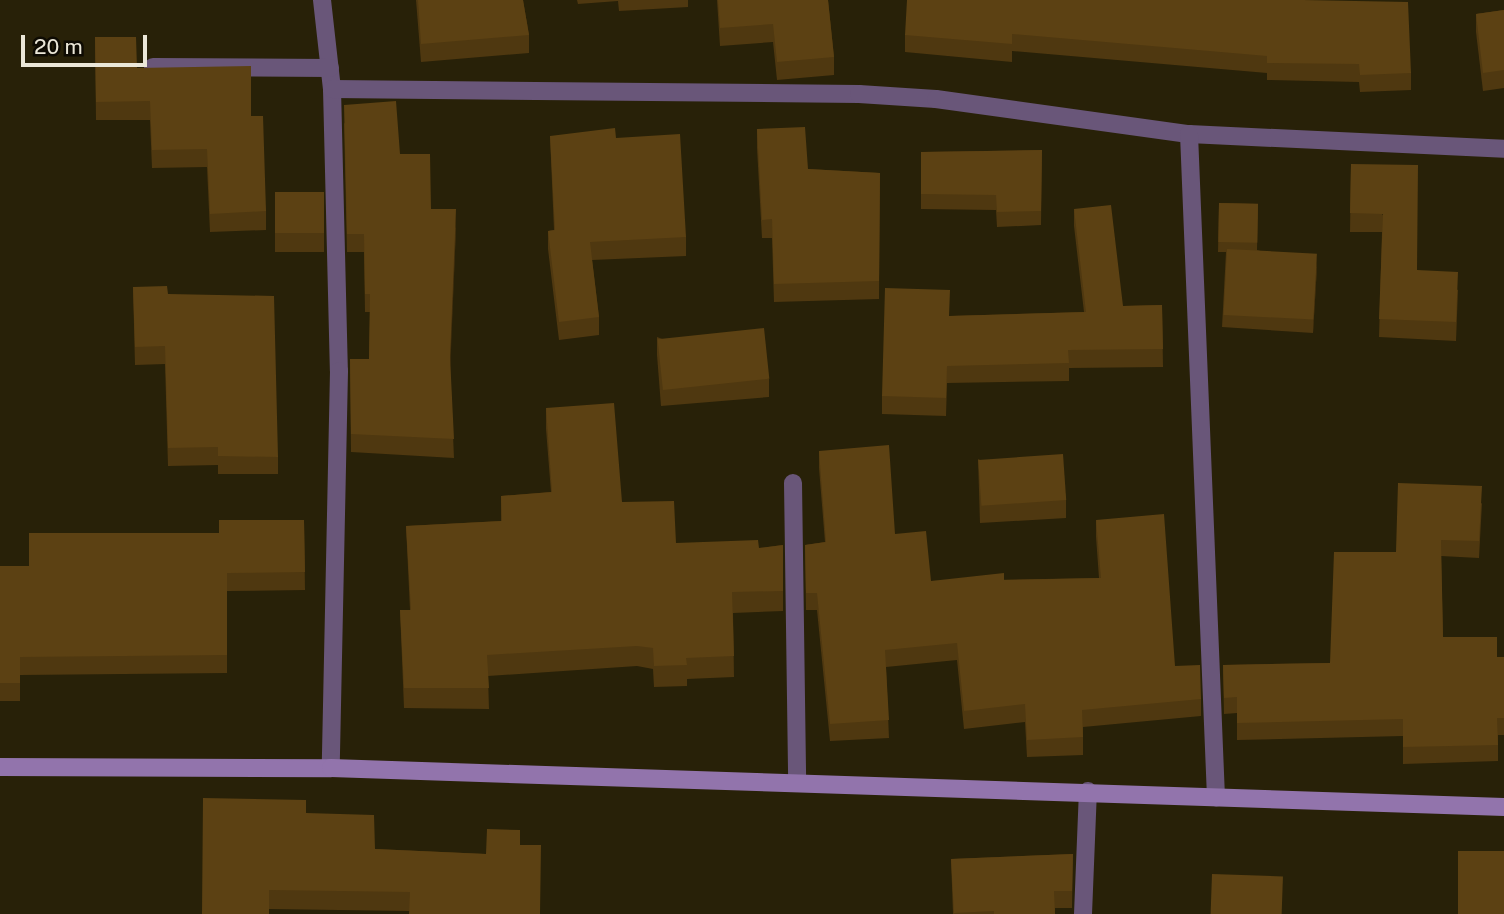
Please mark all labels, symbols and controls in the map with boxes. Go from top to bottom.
scale bar [24,21,150,65]
text: 20 m [34,34,83,59]

